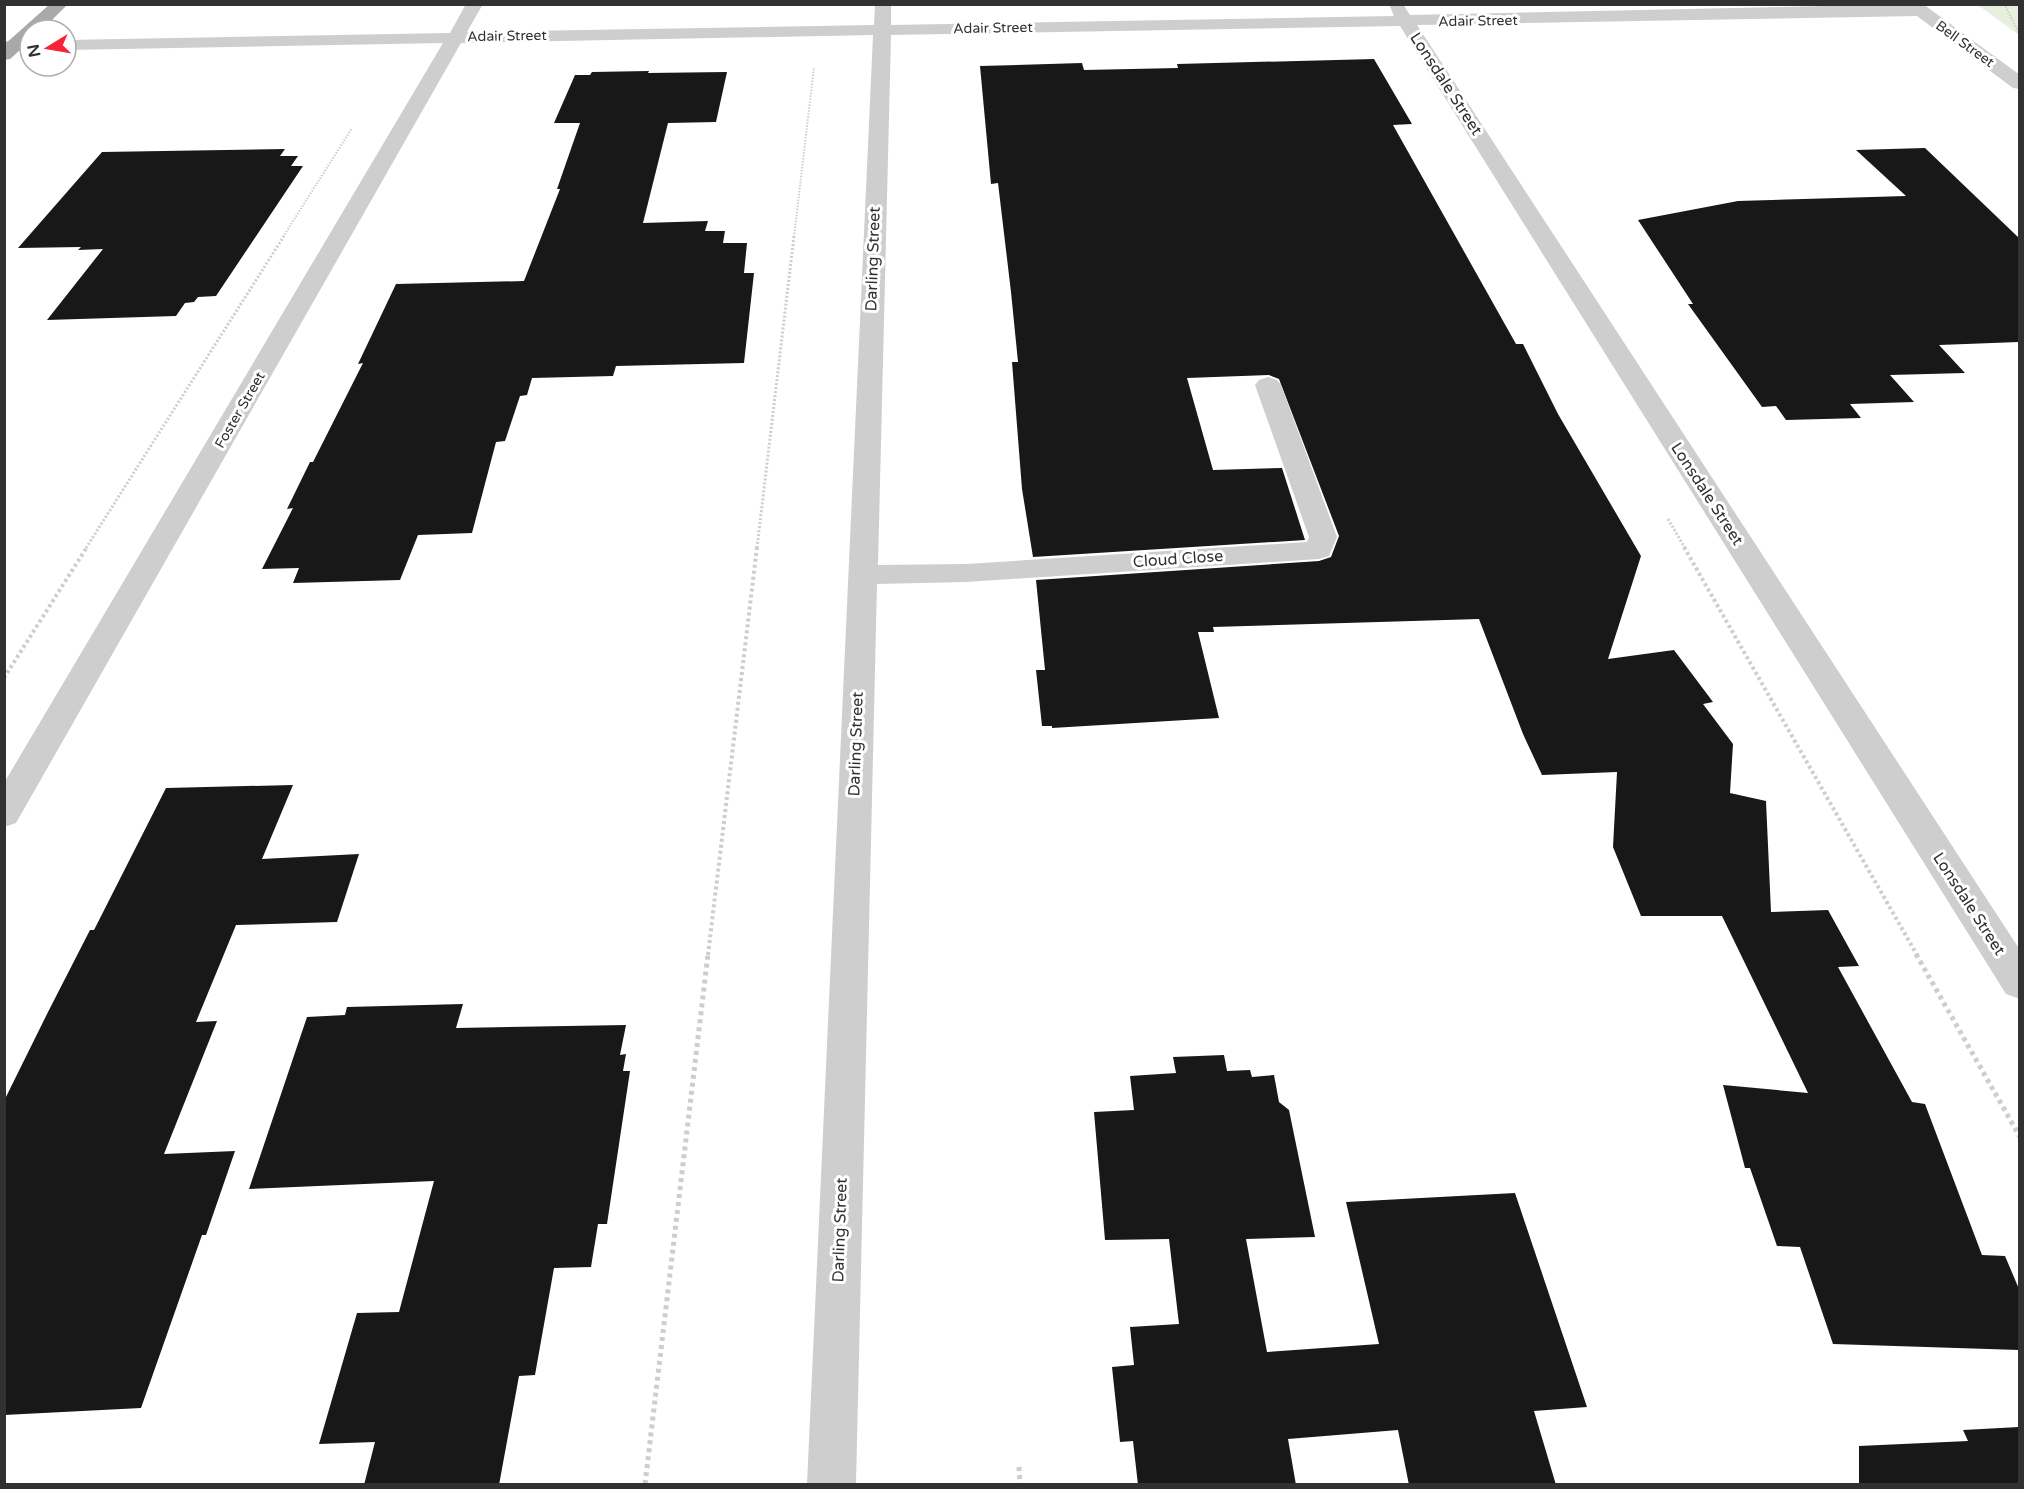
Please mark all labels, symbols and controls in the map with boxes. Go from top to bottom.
street label: Adair Street [1438,12,1519,30]
street label: Bell Street [1932,17,1998,71]
north arrow [18,18,78,78]
street label: Adair Street [953,19,1034,37]
street label: Adair Street [467,27,548,45]
street label: Lonsdale Street [1405,29,1487,139]
text: N [23,42,45,59]
street label: Darling Street [861,206,885,312]
street label: Foster Street [211,368,269,451]
street label: Lonsdale Street [1666,439,1748,549]
street label: Cloud Close [1132,546,1224,572]
street label: Darling Street [844,691,868,797]
street label: Lonsdale Street [1928,849,2010,959]
street label: Darling Street [828,1177,852,1283]

